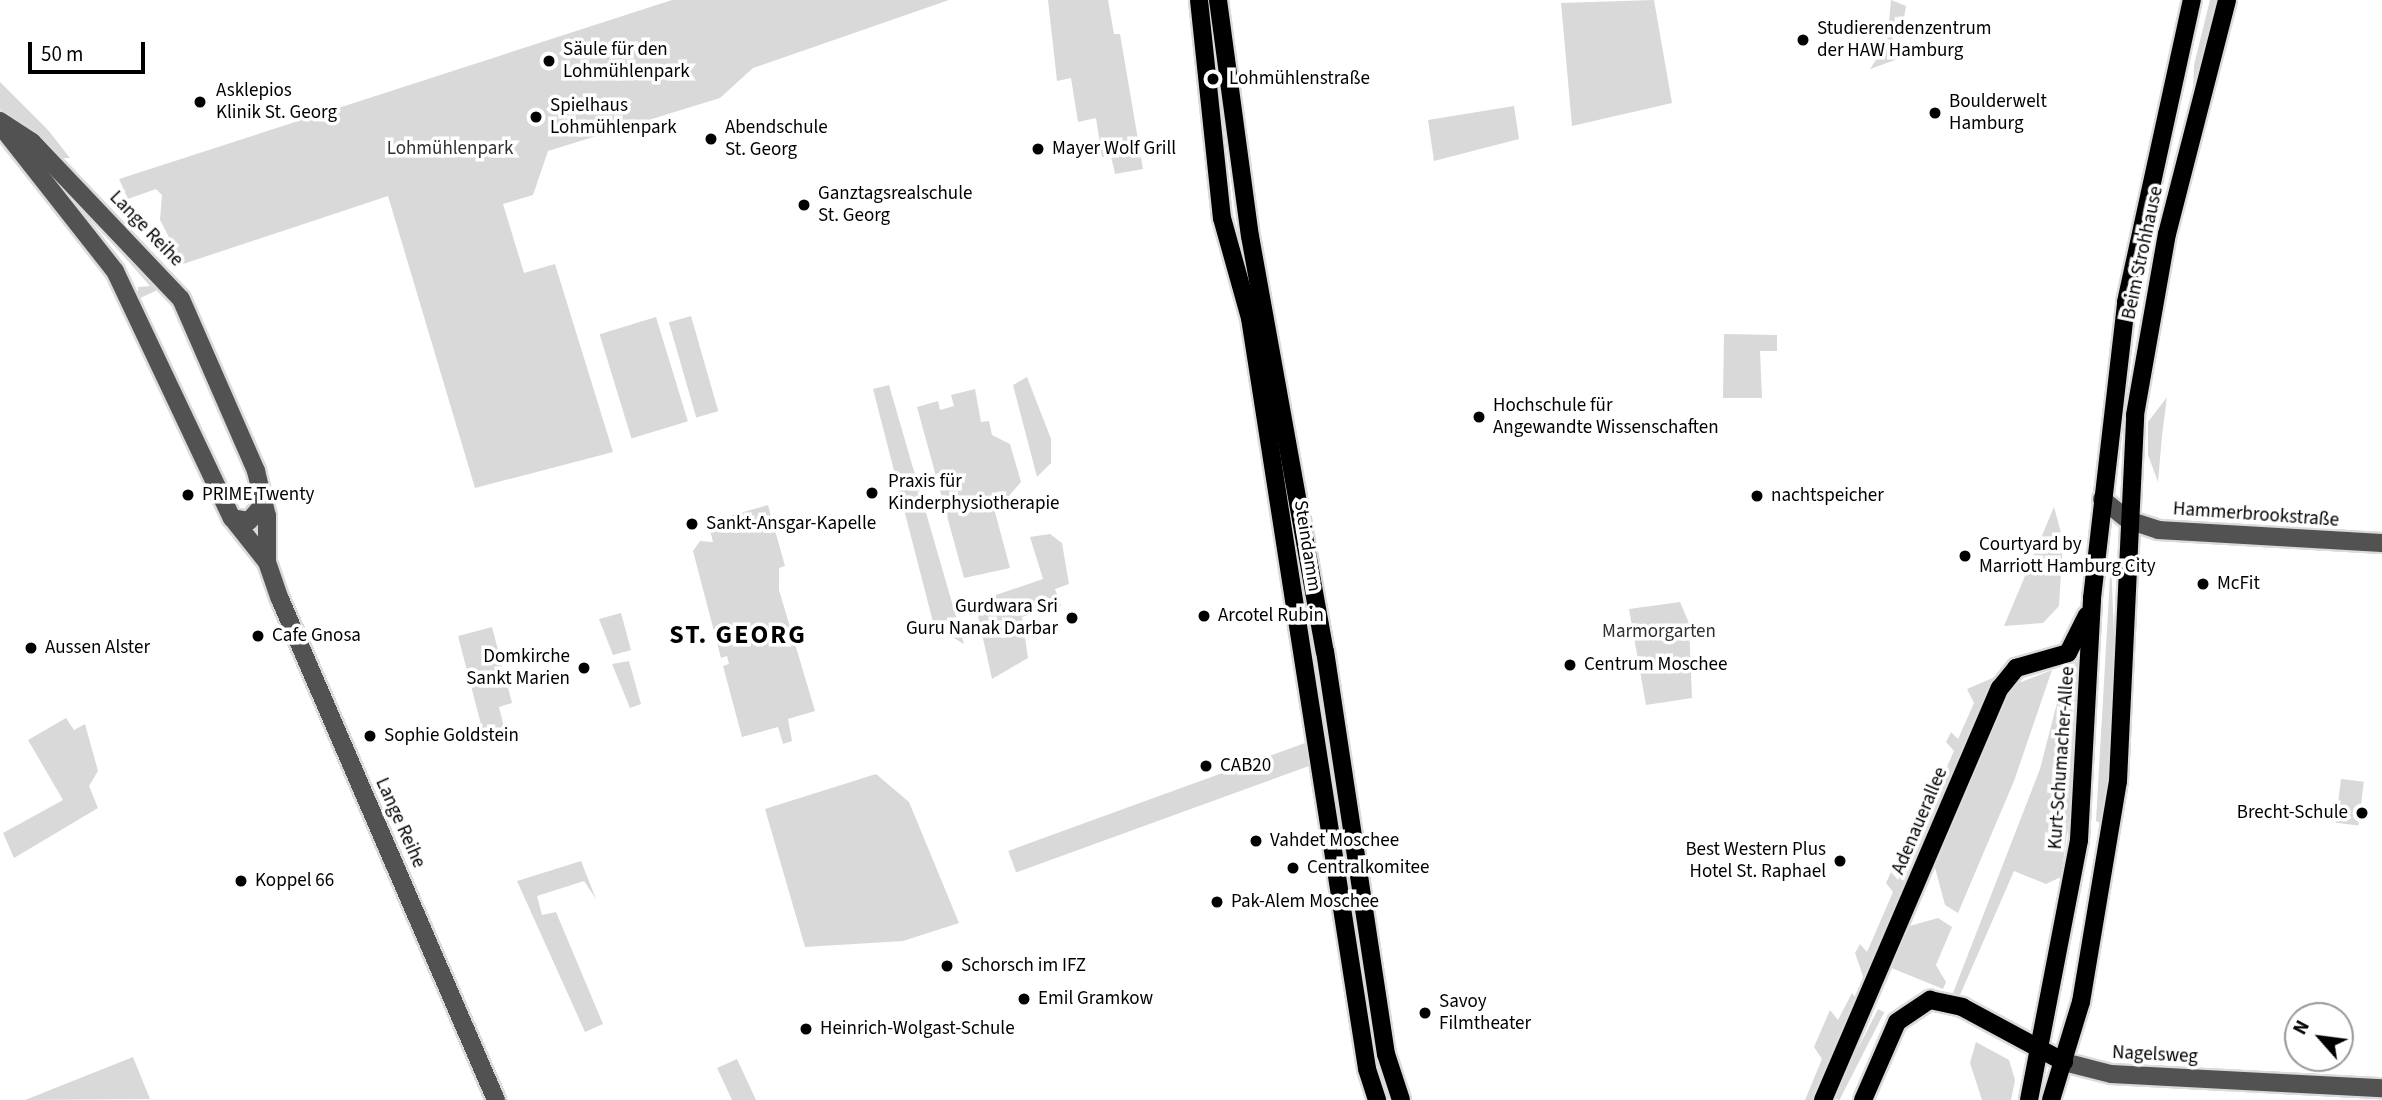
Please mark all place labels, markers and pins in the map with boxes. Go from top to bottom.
place label: Studierendenzentrum der HAW Hamburg [1817,18,1991,62]
marker: Studierendenzentrum der HAW Hamburg [1795,32,1811,48]
place label: Säule für den Lohmühlenpark [563,39,690,83]
marker: Säule für den Lohmühlenpark [541,53,557,69]
place label: Lohmühlenstraße [1229,68,1370,90]
marker: Lohmühlenstraße [1203,69,1223,89]
place label: Asklepios Klinik St. Georg [216,80,337,124]
place label: Boulderwelt Hamburg [1949,91,2047,135]
marker: Asklepios Klinik St. Georg [190,92,210,112]
place label: Spielhaus Lohmühlenpark [550,95,677,139]
marker: Boulderwelt Hamburg [1927,105,1943,121]
marker: Spielhaus Lohmühlenpark [528,109,544,125]
place label: Abendschule St. Georg [725,117,828,161]
marker: Abendschule St. Georg [703,131,719,147]
place label: Mayer Wolf Grill [1052,138,1176,160]
marker: Mayer Wolf Grill [1030,141,1046,157]
place label: Ganztagsrealschule St. Georg [818,183,972,227]
marker: Ganztagsrealschule St. Georg [796,197,812,213]
place label: Hochschule für Angewandte Wissenschaften [1493,395,1719,439]
marker: Hochschule für Angewandte Wissenschaften [1471,409,1487,425]
place label: Praxis für Kinderphysiotherapie [888,471,1060,515]
marker: Praxis für Kinderphysiotherapie [862,483,882,503]
place label: PRIME Twenty [202,484,314,506]
place label: nachtspeicher [1771,485,1884,507]
marker: PRIME Twenty [180,487,196,503]
marker: nachtspeicher [1749,488,1765,504]
place label: Sankt-Ansgar-Kapelle [706,513,876,535]
marker: Sankt-Ansgar-Kapelle [684,516,700,532]
place label: Courtyard by Marriott Hamburg City [1979,534,2156,578]
marker: Courtyard by Marriott Hamburg City [1957,548,1973,564]
place label: McFit [2217,573,2260,595]
marker: McFit [2195,576,2211,592]
place label: Gurdwara Sri Guru Nanak Darbar [906,596,1058,640]
place label: Arcotel Rubin [1218,605,1324,627]
marker: Arcotel Rubin [1196,608,1212,624]
marker: Gurdwara Sri Guru Nanak Darbar [1064,610,1080,626]
place label: Cafe Gnosa [272,625,361,647]
marker: Cafe Gnosa [250,628,266,644]
place label: Aussen Alster [45,637,150,659]
marker: Aussen Alster [23,640,39,656]
place label: Domkirche Sankt Marien [466,646,570,690]
place label: Centrum Moschee [1584,654,1727,676]
marker: Centrum Moschee [1562,657,1578,673]
marker: Domkirche Sankt Marien [576,660,592,676]
place label: Sophie Goldstein [384,725,519,747]
marker: Sophie Goldstein [362,728,378,744]
place label: CAB20 [1220,755,1271,777]
marker: CAB20 [1198,758,1214,774]
place label: Brecht-Schule [2237,802,2348,824]
marker: Brecht-Schule [2354,805,2370,821]
place label: Vahdet Moschee [1270,830,1399,852]
marker: Vahdet Moschee [1248,833,1264,849]
place label: Best Western Plus Hotel St. Raphael [1685,839,1826,883]
marker: Best Western Plus Hotel St. Raphael [1832,853,1848,869]
place label: Centralkomitee [1307,857,1429,879]
marker: Centralkomitee [1285,860,1301,876]
place label: Koppel 66 [255,870,334,892]
marker: Koppel 66 [233,873,249,889]
place label: Pak-Alem Moschee [1231,891,1379,913]
marker: Pak-Alem Moschee [1209,894,1225,910]
place label: Schorsch im IFZ [961,955,1086,977]
marker: Schorsch im IFZ [939,958,955,974]
place label: Emil Gramkow [1038,988,1153,1010]
marker: Emil Gramkow [1016,991,1032,1007]
place label: Savoy Filmtheater [1439,991,1531,1035]
marker: Savoy Filmtheater [1417,1005,1433,1021]
place label: Heinrich-Wolgast-Schule [820,1018,1015,1040]
marker: Heinrich-Wolgast-Schule [798,1021,814,1037]

